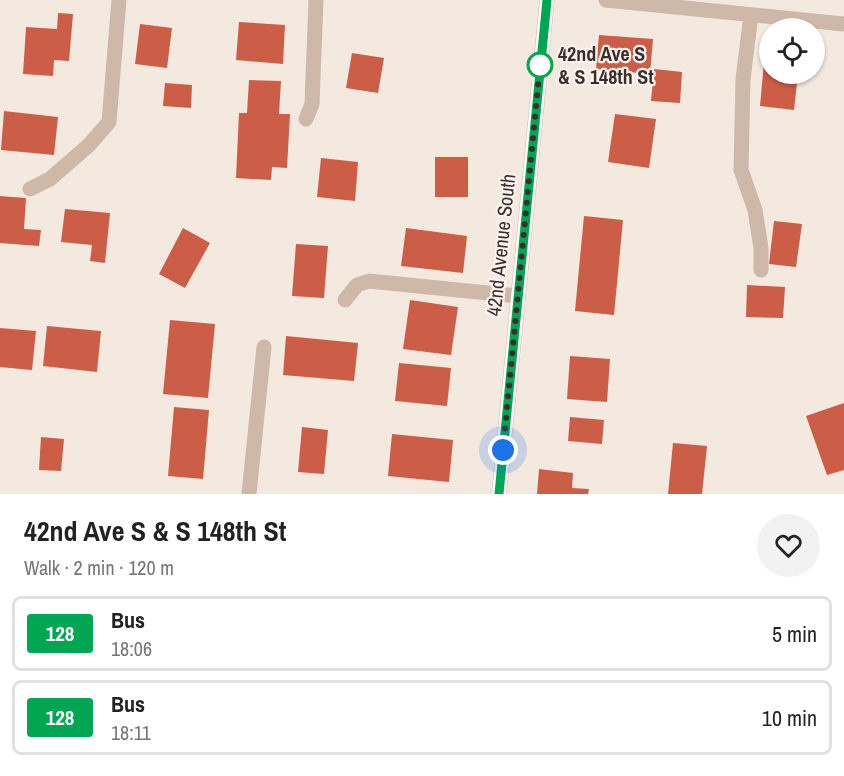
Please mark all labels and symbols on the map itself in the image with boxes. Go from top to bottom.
place label: 42nd Ave S & S 148th St [558,40,654,90]
marker: 42nd Ave S & S 148th St [527,52,553,78]
street label: 42nd Avenue South [480,172,521,317]
your location [488,435,518,465]

